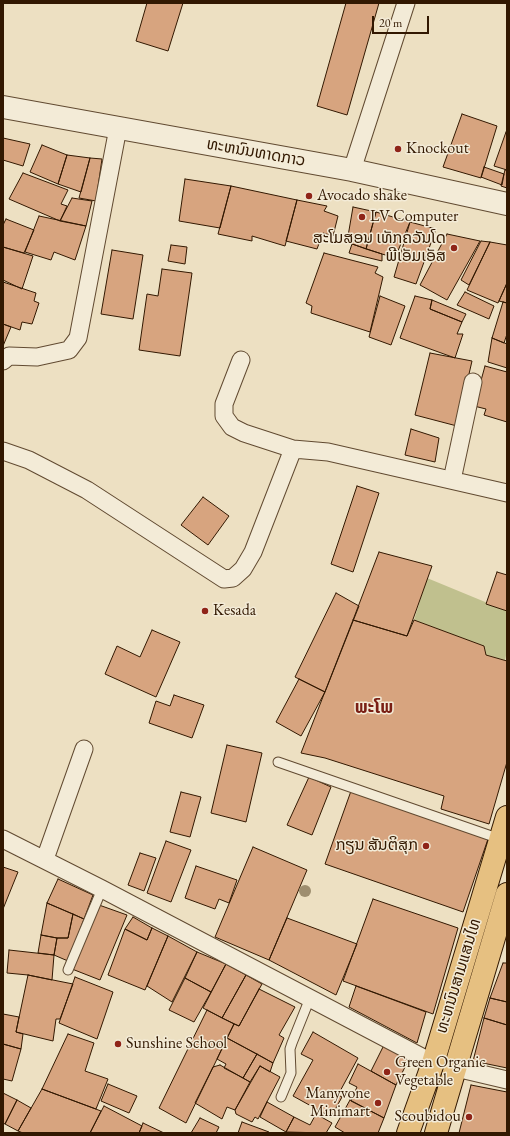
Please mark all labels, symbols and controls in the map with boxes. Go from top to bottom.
scale bar [374,8,431,34]
text: 20 m [379,15,402,31]
street label: ທະຫນົນທາດກາວ [205,135,307,171]
place label: Knockout [406,139,469,159]
marker: Knockout [393,144,403,154]
place label: Avocado shake [317,186,407,206]
marker: Avocado shake [304,191,314,201]
place label: LV Computer [370,207,458,227]
marker: LV Computer [357,212,367,222]
place label: ສະໂມສອນ ເທັກຄວັນໂດ ພີເອັມເອັສ [313,229,446,267]
marker: ສະໂມສອນ ເທັກຄວັນໂດ ພີເອັມເອັສ [449,243,459,253]
place label: Kesada [213,601,256,621]
marker: Kesada [200,606,210,616]
district label: ພະໂພ [355,697,393,719]
place label: ກຽນ ສັນຕິສຸກ [336,836,418,856]
marker: ກຽນ ສັນຕິສຸກ [421,841,431,851]
street label: ທະຫນົນສາມແສນໄທ [432,916,486,1036]
place label: Sunshine School [126,1034,227,1054]
marker: Sunshine School [113,1039,123,1049]
place label: Green Organic Vegetable [395,1053,486,1091]
marker: Green Organic Vegetable [382,1067,392,1077]
place label: Manyvone Minimart [305,1084,370,1122]
marker: Manyvone Minimart [373,1098,383,1108]
place label: Scoubidou [394,1107,461,1127]
marker: Scoubidou [464,1112,474,1122]

